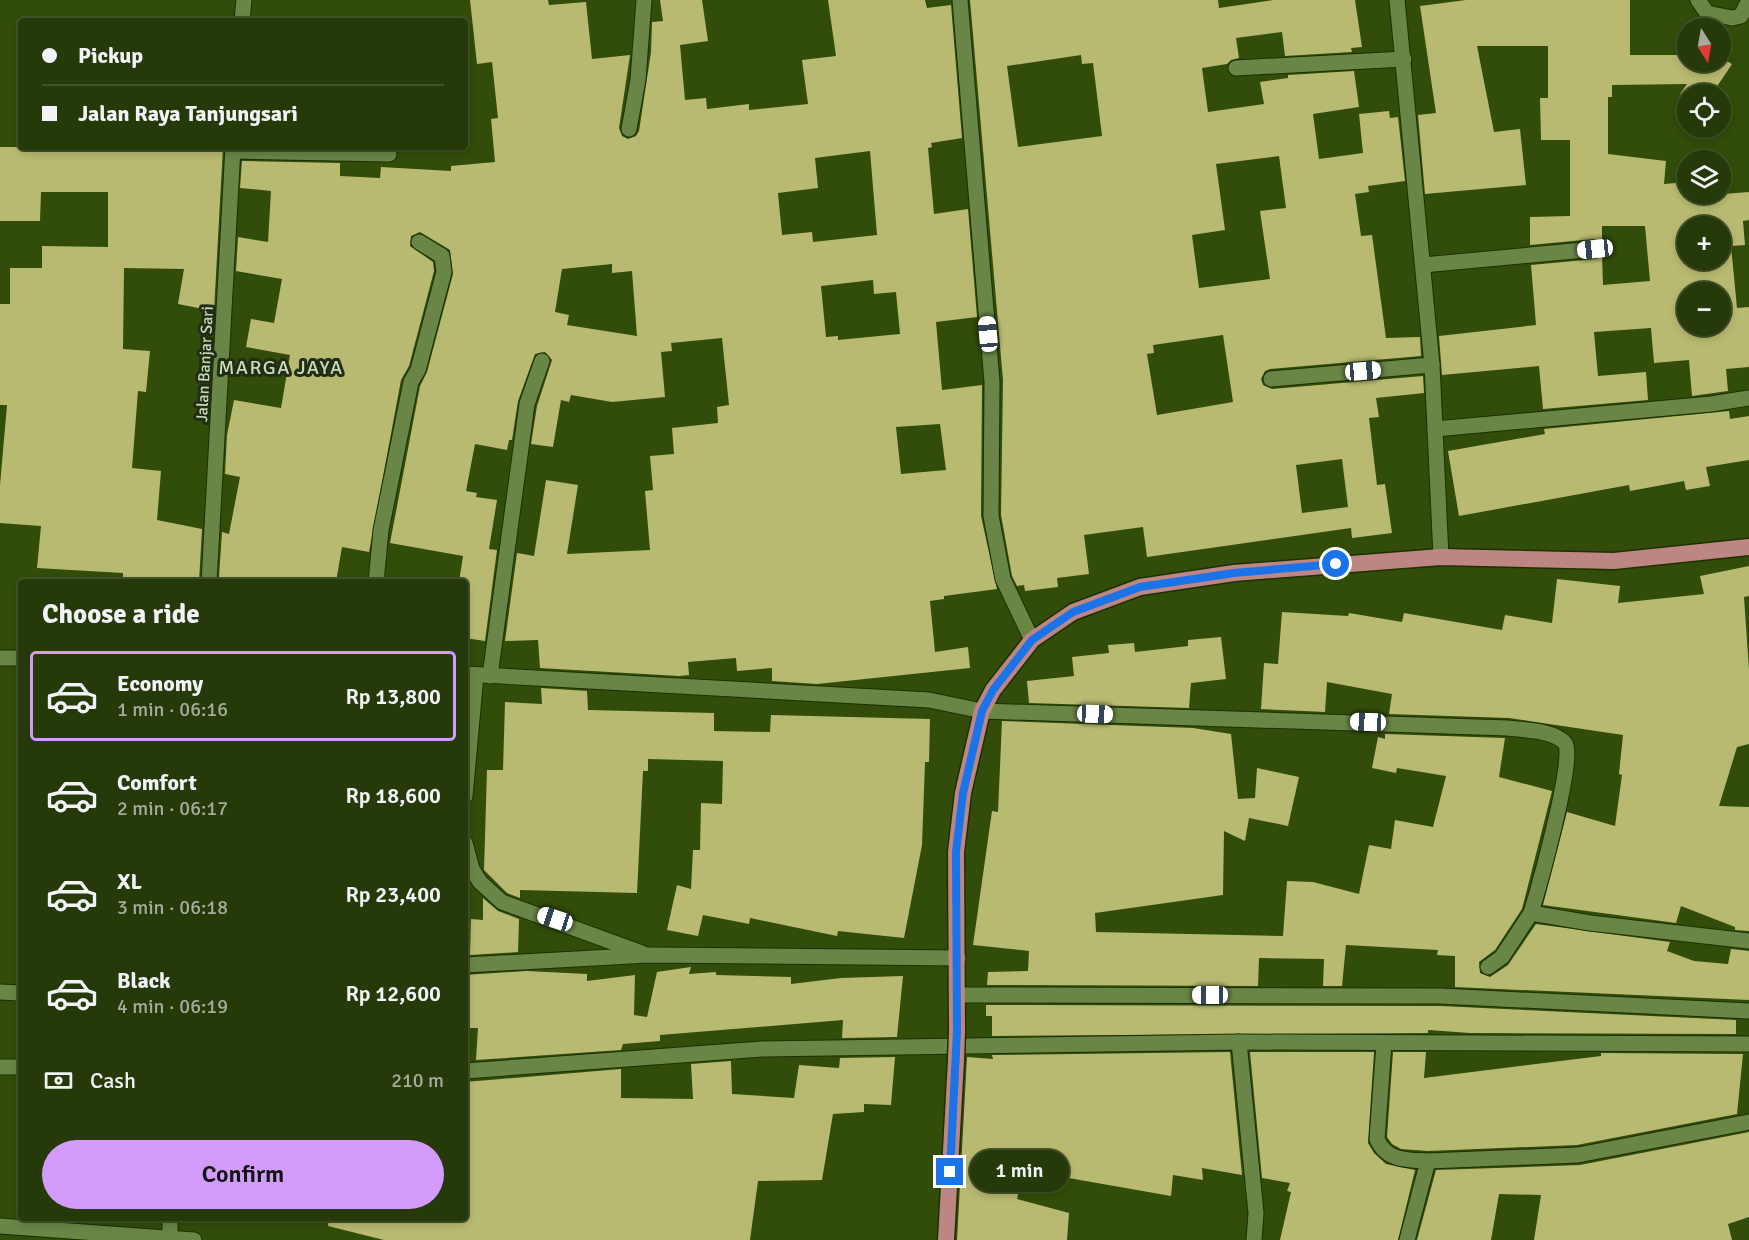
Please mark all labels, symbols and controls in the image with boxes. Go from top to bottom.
north arrow [1677,18,1731,72]
map controls [1677,18,1731,336]
text: Pickup [78,42,143,69]
button: locate [1677,84,1731,138]
text: Jalan Raya Tanjungsari [78,100,298,127]
button: layers [1677,150,1731,204]
button: + [1677,216,1731,270]
car [1576,238,1614,260]
button: − [1677,282,1731,336]
street label: Jalan Banjar Sari [192,306,218,422]
car [977,315,999,353]
district label: MARGA JAYA [218,355,344,380]
car [1344,360,1382,382]
route start [1322,550,1349,577]
text: Choose a ride [42,598,200,631]
icon: car [45,669,99,723]
text: Economy [117,670,203,697]
text: Rp 13,800 [345,683,441,710]
text: 1 min · 06:16 [117,697,228,722]
car [1077,704,1113,724]
car [1350,712,1386,732]
icon: car [45,768,99,822]
text: Comfort [117,769,197,796]
text: Rp 18,600 [345,782,441,809]
text: 2 min · 06:17 [117,796,228,821]
icon: car [45,867,99,921]
text: XL [117,868,142,895]
text: Rp 23,400 [345,881,441,908]
text: 3 min · 06:18 [117,895,228,920]
car [535,905,575,933]
icon: car [45,966,99,1020]
text: Black [117,967,171,994]
text: Rp 12,600 [345,980,441,1007]
car [1192,986,1228,1004]
text: 4 min · 06:19 [117,994,228,1019]
icon: cash [42,1064,75,1097]
text: Cash [90,1067,136,1094]
text: 210 m [391,1068,444,1093]
button: Confirm [42,1140,444,1209]
callout: 1 min [971,1151,1070,1193]
route end [936,1158,963,1185]
text: 1 min [996,1158,1043,1183]

